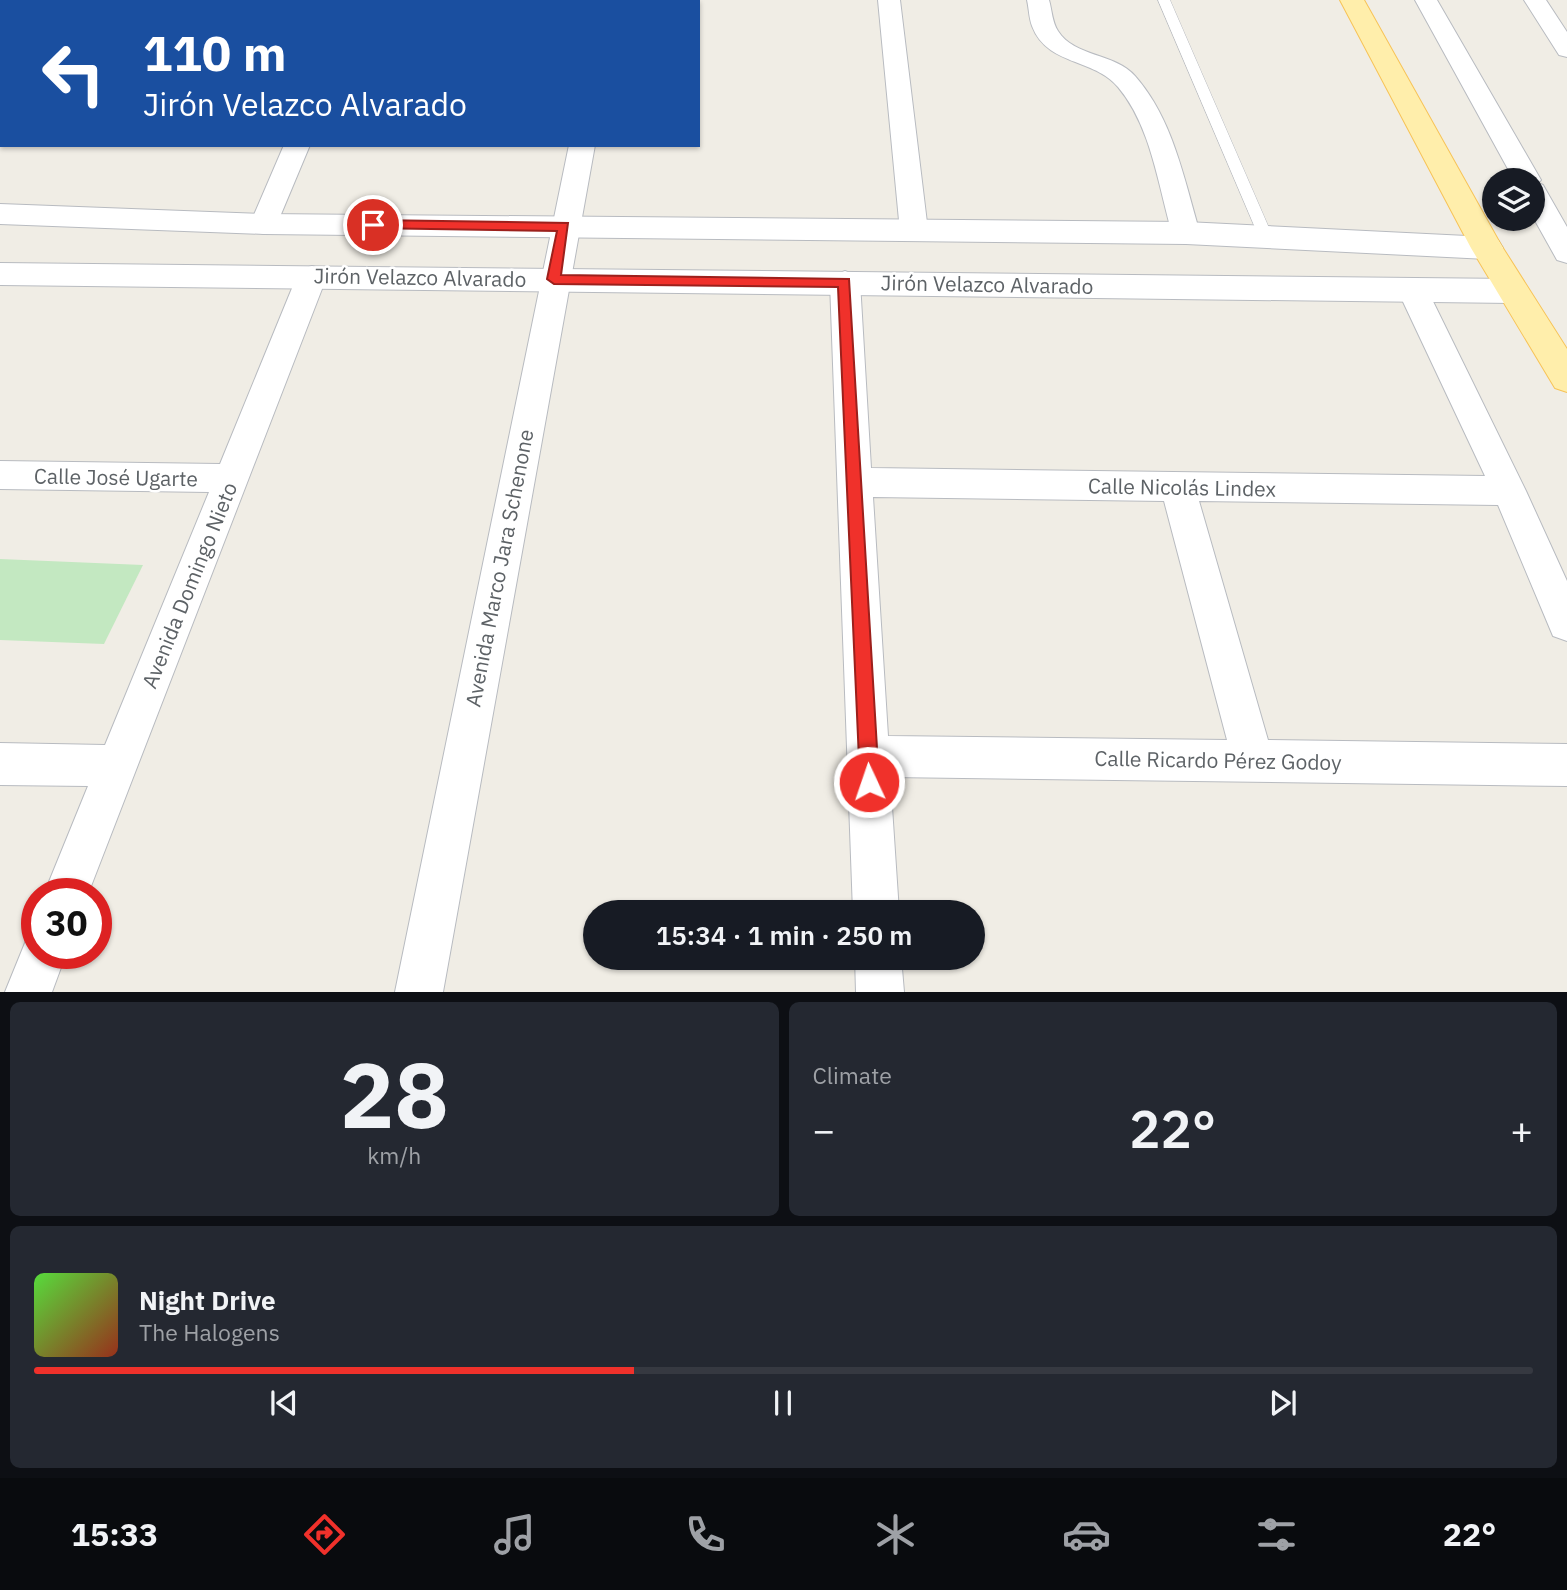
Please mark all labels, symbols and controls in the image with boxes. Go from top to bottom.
text: 110 m [143,21,287,84]
icon: left [28,28,119,119]
text: Jirón Velazco Alvarado [143,83,467,125]
map controls [1482,168,1545,231]
button: layers [1482,168,1545,231]
pin [343,195,403,255]
icon: arrive [354,206,392,244]
street label: Jirón Velazco Alvarado [313,261,527,293]
street label: Jirón Velazco Alvarado [880,268,1094,300]
street label: Avenida Marco Jara Schenone [458,427,540,709]
street label: Calle José Ugarte [34,462,198,492]
street label: Calle Nicolás Lindex [1088,471,1277,503]
street label: Avenida Domingo Nieto [135,478,243,692]
street label: Calle Ricardo Pérez Godoy [1094,744,1342,776]
position arrow [832,745,906,819]
speed limit sign: 30 [21,878,112,969]
text: 15:34 · 1 min · 250 m [656,918,912,952]
text: 28 [340,1035,449,1153]
text: Climate [813,1060,892,1090]
text: 22° [1129,1095,1216,1162]
text: − [813,1105,835,1154]
text: + [1510,1105,1533,1154]
text: km/h [367,1140,421,1170]
text: Night Drive [139,1283,276,1317]
text: The Halogens [139,1317,280,1347]
icon: previous [265,1384,303,1422]
icon: pause [764,1384,802,1422]
icon: next [1264,1384,1302,1422]
icon: directions [300,1510,349,1559]
icon: music [490,1510,539,1559]
icon: phone [681,1510,730,1559]
icon: climate [871,1510,920,1559]
icon: car [1062,1510,1111,1559]
icon: filters [1252,1510,1301,1559]
text: 15:33 [71,1513,158,1555]
text: 22° [1443,1513,1496,1555]

